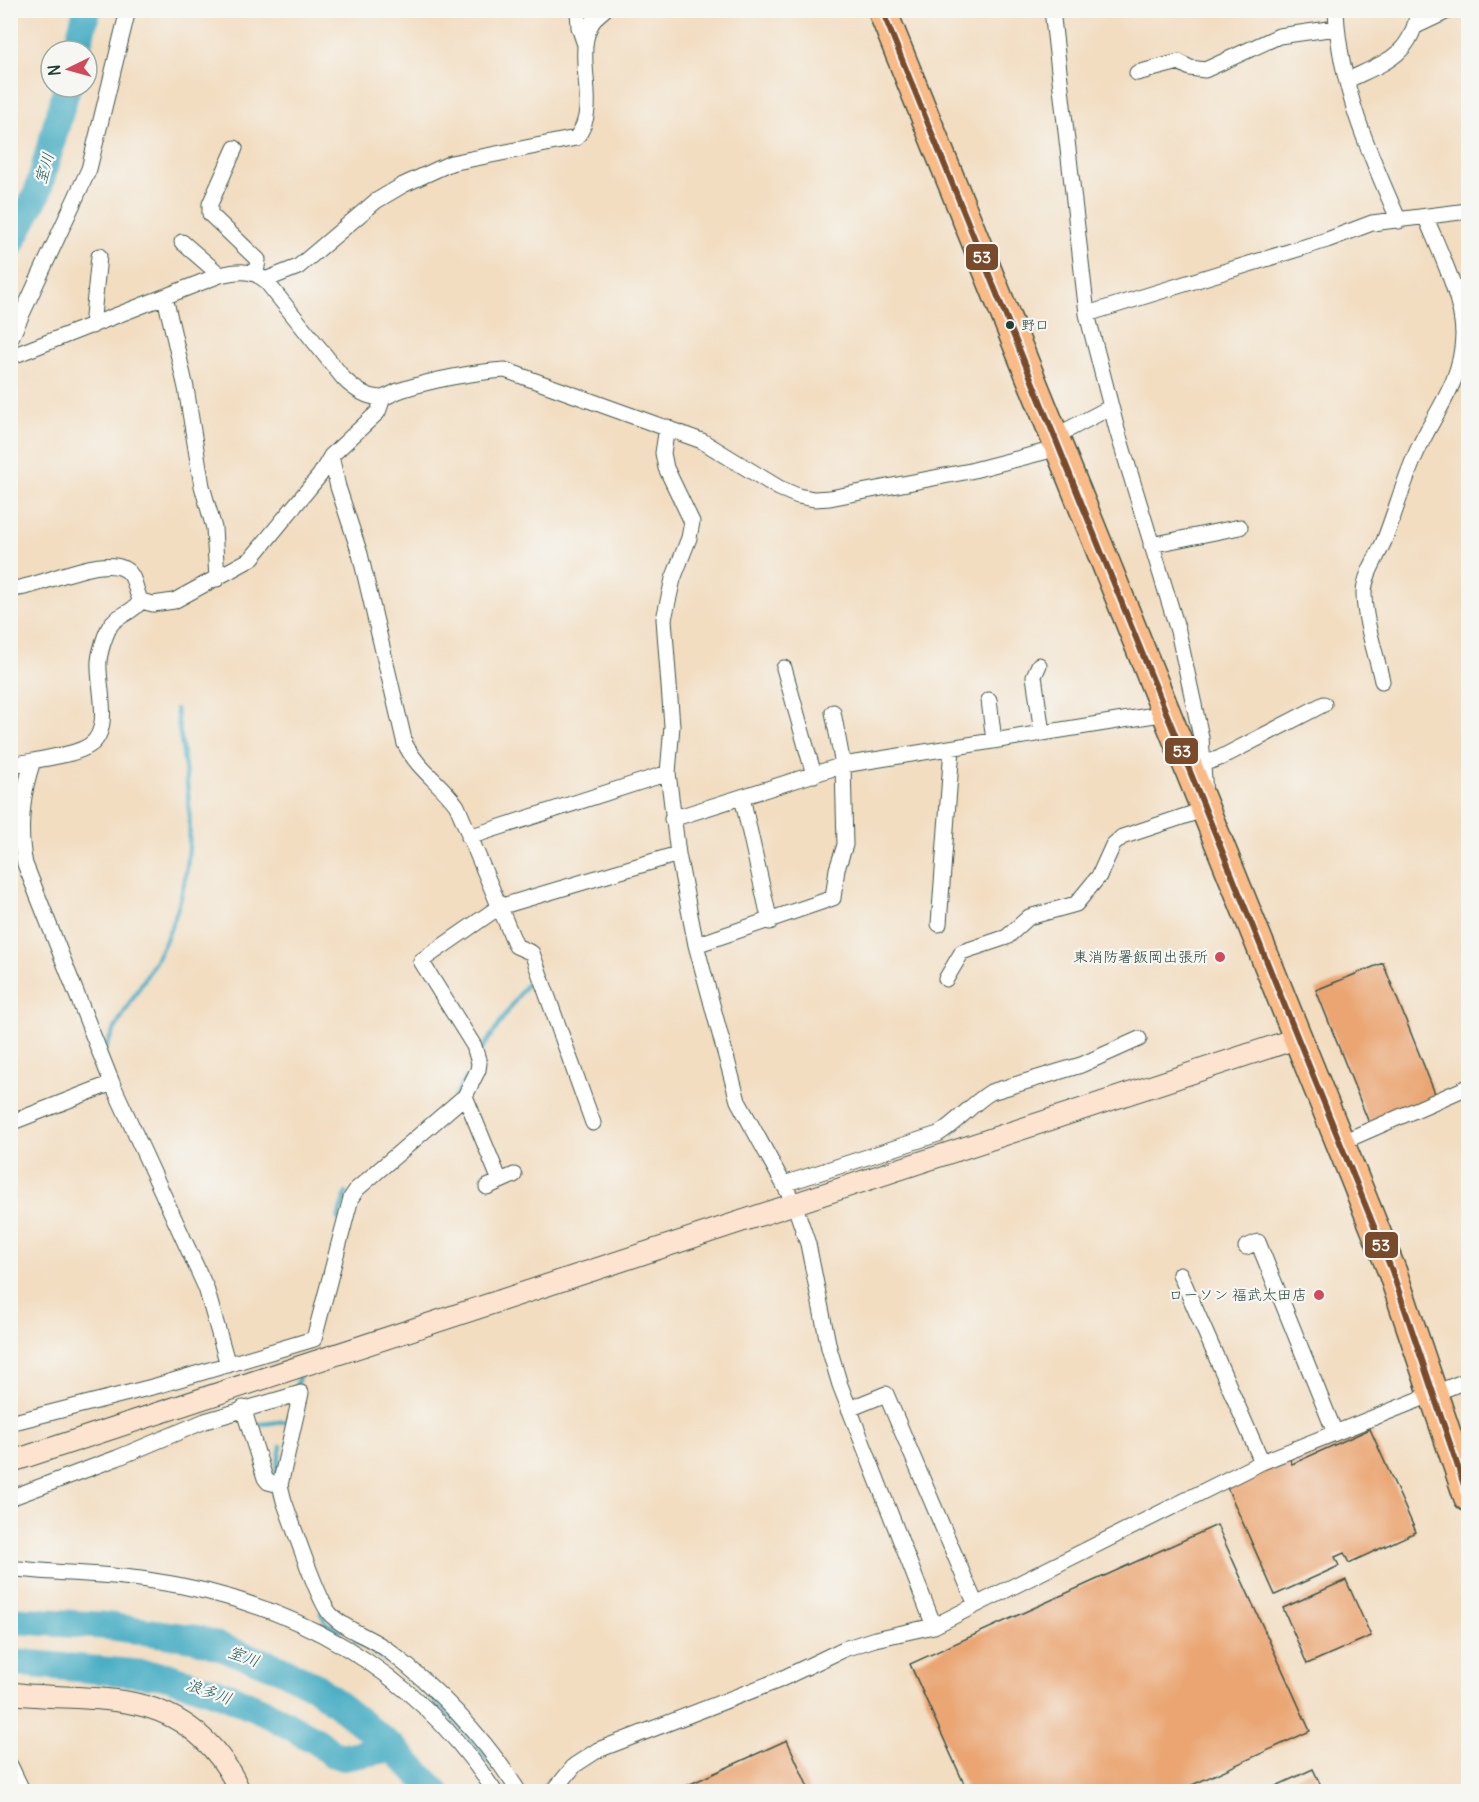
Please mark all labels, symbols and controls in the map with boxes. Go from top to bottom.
north arrow [39,39,99,99]
text: N [44,64,65,77]
water label: 室川 [30,150,58,186]
line badge: 53 [965,243,999,271]
text: 53 [973,247,991,267]
place label: 野口 [1021,316,1049,334]
marker: 野口 [1004,319,1016,331]
line badge: 53 [1164,737,1199,765]
text: 53 [1173,741,1191,761]
place label: 東消防署飯岡出張所 [1073,947,1208,966]
marker: 東消防署飯岡出張所 [1213,950,1227,964]
line badge: 53 [1364,1231,1399,1259]
text: 53 [1372,1235,1390,1255]
place label: ローソン 福武太田店 [1168,1285,1307,1304]
marker: ローソン 福武太田店 [1312,1288,1326,1302]
water label: 室川 [226,1641,262,1671]
water label: 浪多川 [183,1673,235,1709]

